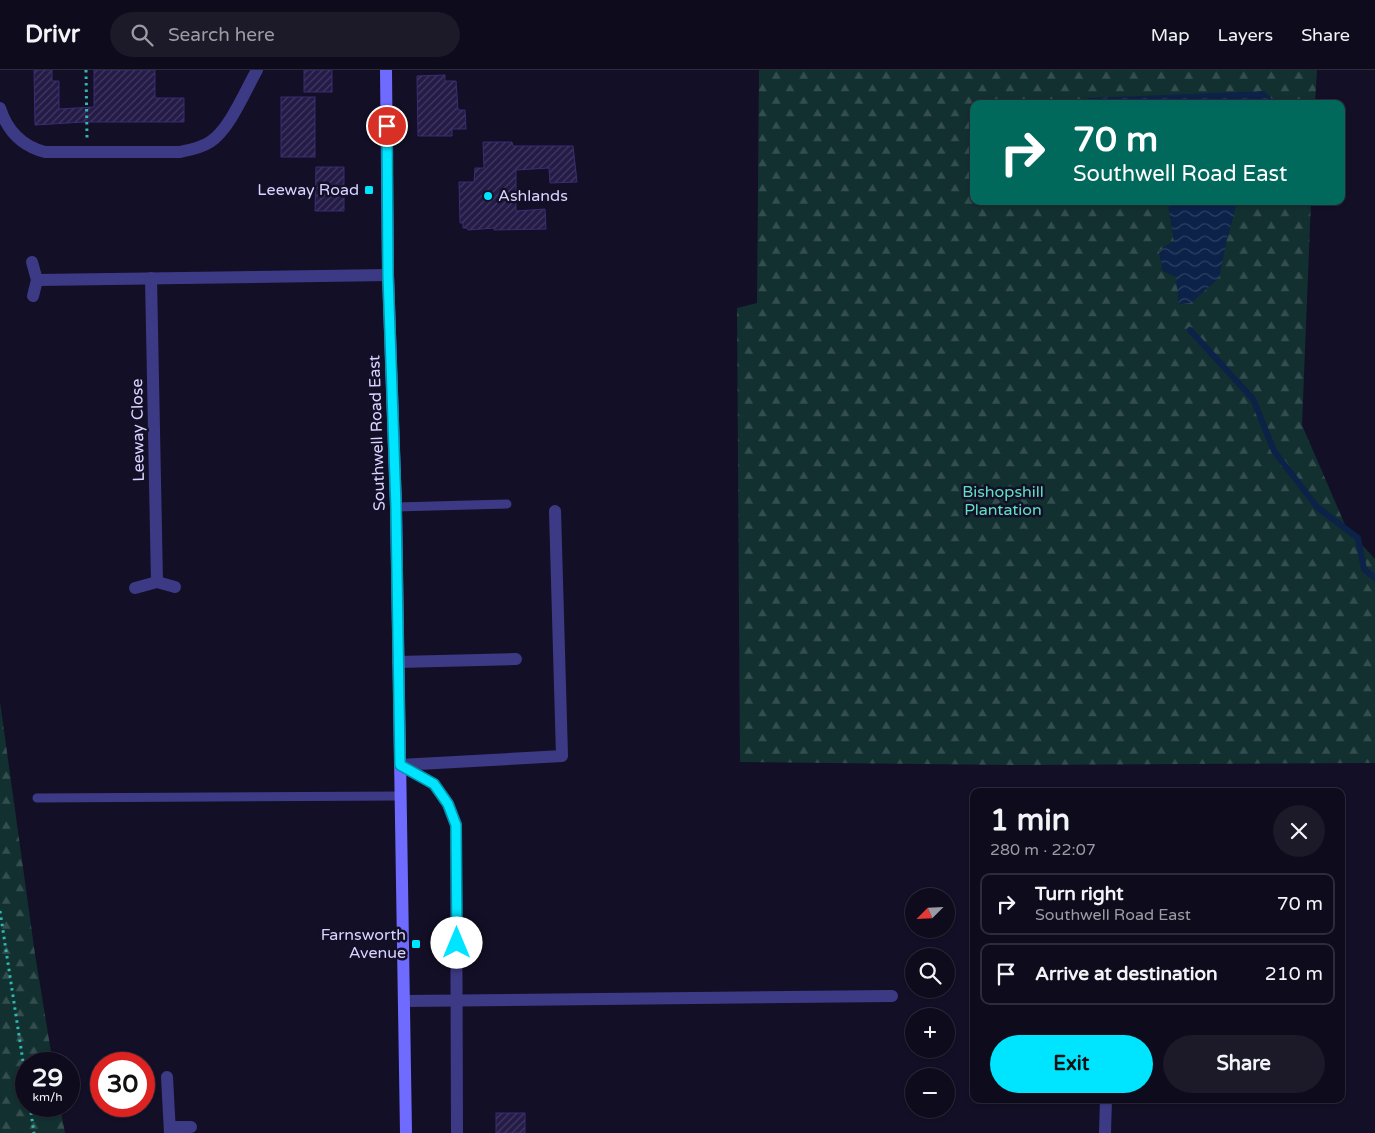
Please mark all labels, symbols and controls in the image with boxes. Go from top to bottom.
search box [110,12,460,57]
text: Drivr [25,20,80,49]
icon: search [128,21,156,49]
text: Search here [168,24,275,46]
text: Map [1151,24,1190,46]
text: Layers [1218,24,1273,46]
text: Share [1301,24,1350,46]
pin [366,105,408,147]
icon: arrive [373,112,401,140]
text: 70 m [1073,119,1158,161]
icon: right [990,120,1055,185]
text: Southwell Road East [1073,161,1287,187]
place label: Leeway Road [257,180,359,200]
marker: Leeway Road [363,184,375,196]
place label: Ashlands [498,186,568,206]
marker: Ashlands [482,190,494,202]
street label: Southwell Road East [364,355,390,511]
street label: Leeway Close [127,378,149,482]
park label: Bishopshill Plantation [962,482,1044,520]
text: 1 min [990,802,1070,839]
button: close [1273,805,1325,857]
text: 280 m · 22:07 [990,840,1096,860]
text: Turn right [1035,883,1123,905]
north arrow [905,888,955,938]
map controls [905,888,955,1118]
icon: right [992,890,1020,918]
text: 70 m [1277,893,1323,915]
text: Southwell Road East [1035,905,1191,925]
position arrow [430,916,482,968]
place label: Farnsworth Avenue [321,925,406,963]
marker: Farnsworth Avenue [410,938,422,950]
button: search [905,948,955,998]
icon: arrive [992,960,1020,988]
text: Arrive at destination [1035,963,1218,985]
text: 210 m [1265,963,1323,985]
button: + [905,1008,955,1058]
button: Exit [990,1035,1153,1093]
button: Share [1163,1035,1325,1093]
speed limit sign: 30 [90,1052,155,1117]
text: 29 [32,1063,63,1093]
button: − [905,1068,955,1118]
text: km/h [32,1090,63,1104]

